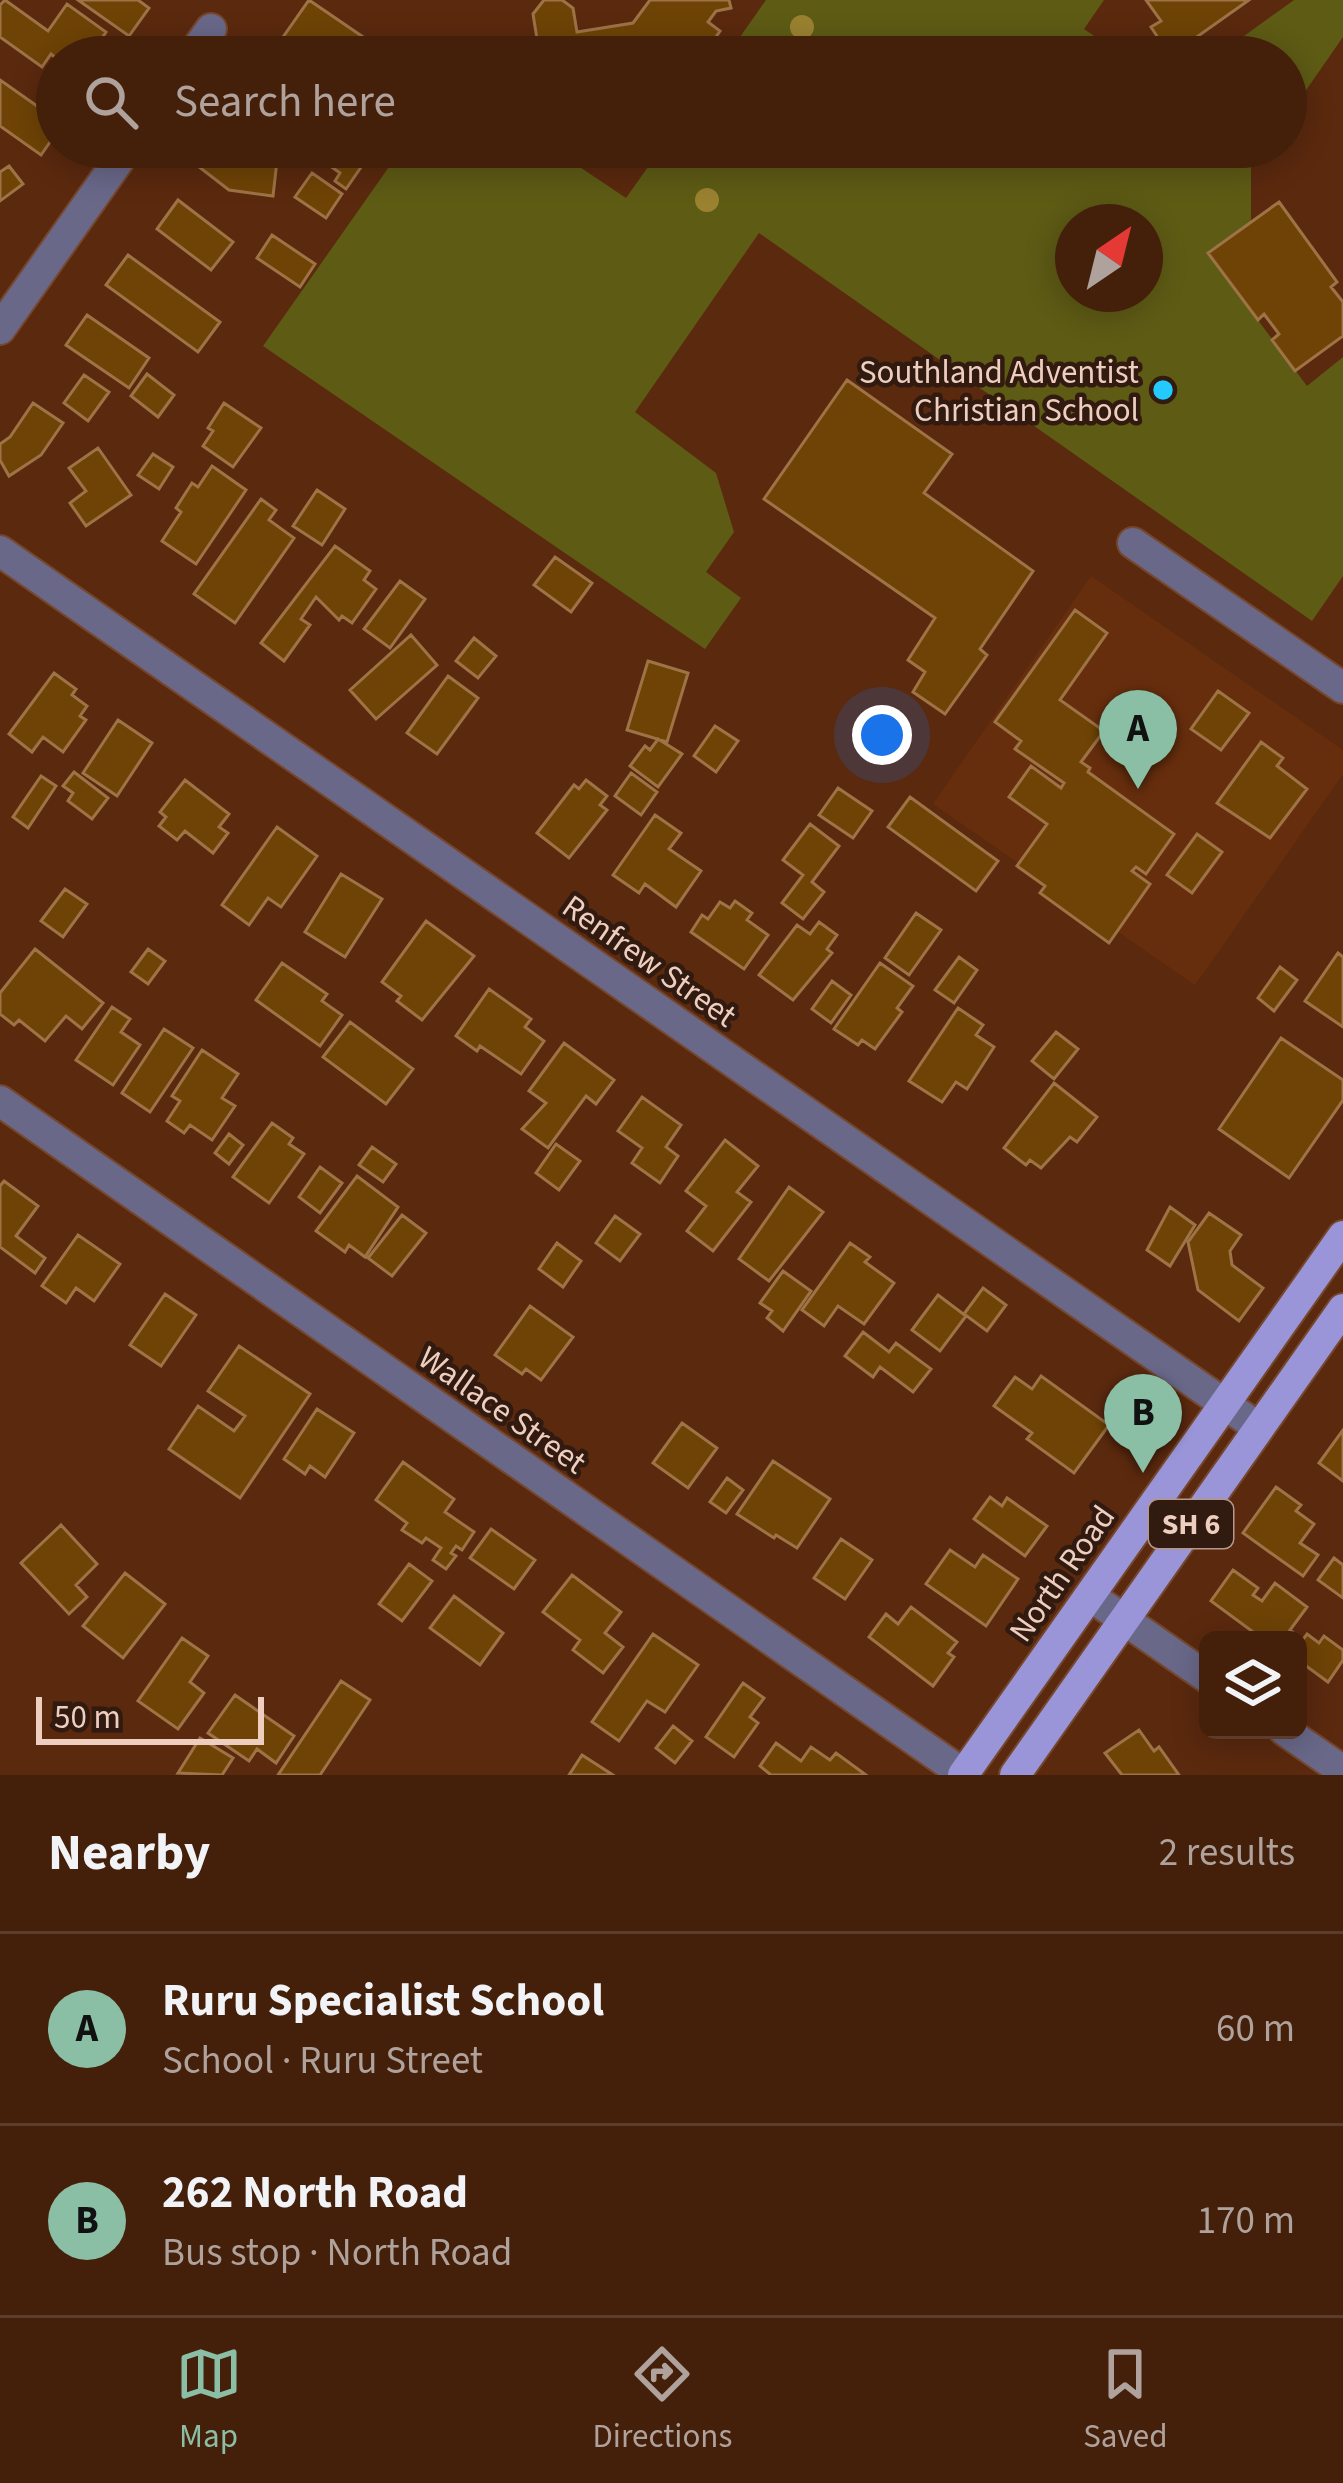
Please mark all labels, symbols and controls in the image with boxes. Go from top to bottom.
search box [36,36,1307,168]
icon: search [78,69,144,135]
text: Search here [174,70,396,134]
north arrow [1055,204,1163,312]
place label: Southland Adventist Christian School [859,349,1139,434]
marker: Southland Adventist Christian School [1150,377,1176,403]
pin: A [1099,690,1177,789]
your location [852,705,912,765]
street label: Renfrew Street [552,884,746,1039]
street label: Wallace Street [409,1335,596,1486]
pin: B [1104,1374,1182,1473]
street label: North Road [998,1496,1127,1652]
road number: SH 6 [1149,1500,1233,1548]
map controls [1199,1631,1307,1739]
button: layers [1199,1631,1307,1739]
scale bar [36,1691,264,1744]
text: 50 m [54,1694,121,1741]
text: Nearby [48,1817,210,1889]
text: 2 results [1159,1825,1295,1881]
text: Ruru Specialist School [162,1969,604,2033]
text: A [76,2001,98,2057]
text: 60 m [1216,2001,1295,2057]
text: School · Ruru Street [162,2033,483,2089]
text: 262 North Road [162,2161,468,2225]
text: B [75,2193,99,2249]
text: 170 m [1197,2193,1295,2249]
text: Bus stop · North Road [162,2225,512,2281]
tab: Map [176,2341,242,2460]
tab: Directions [593,2341,732,2460]
tab: Saved [1083,2341,1167,2460]

